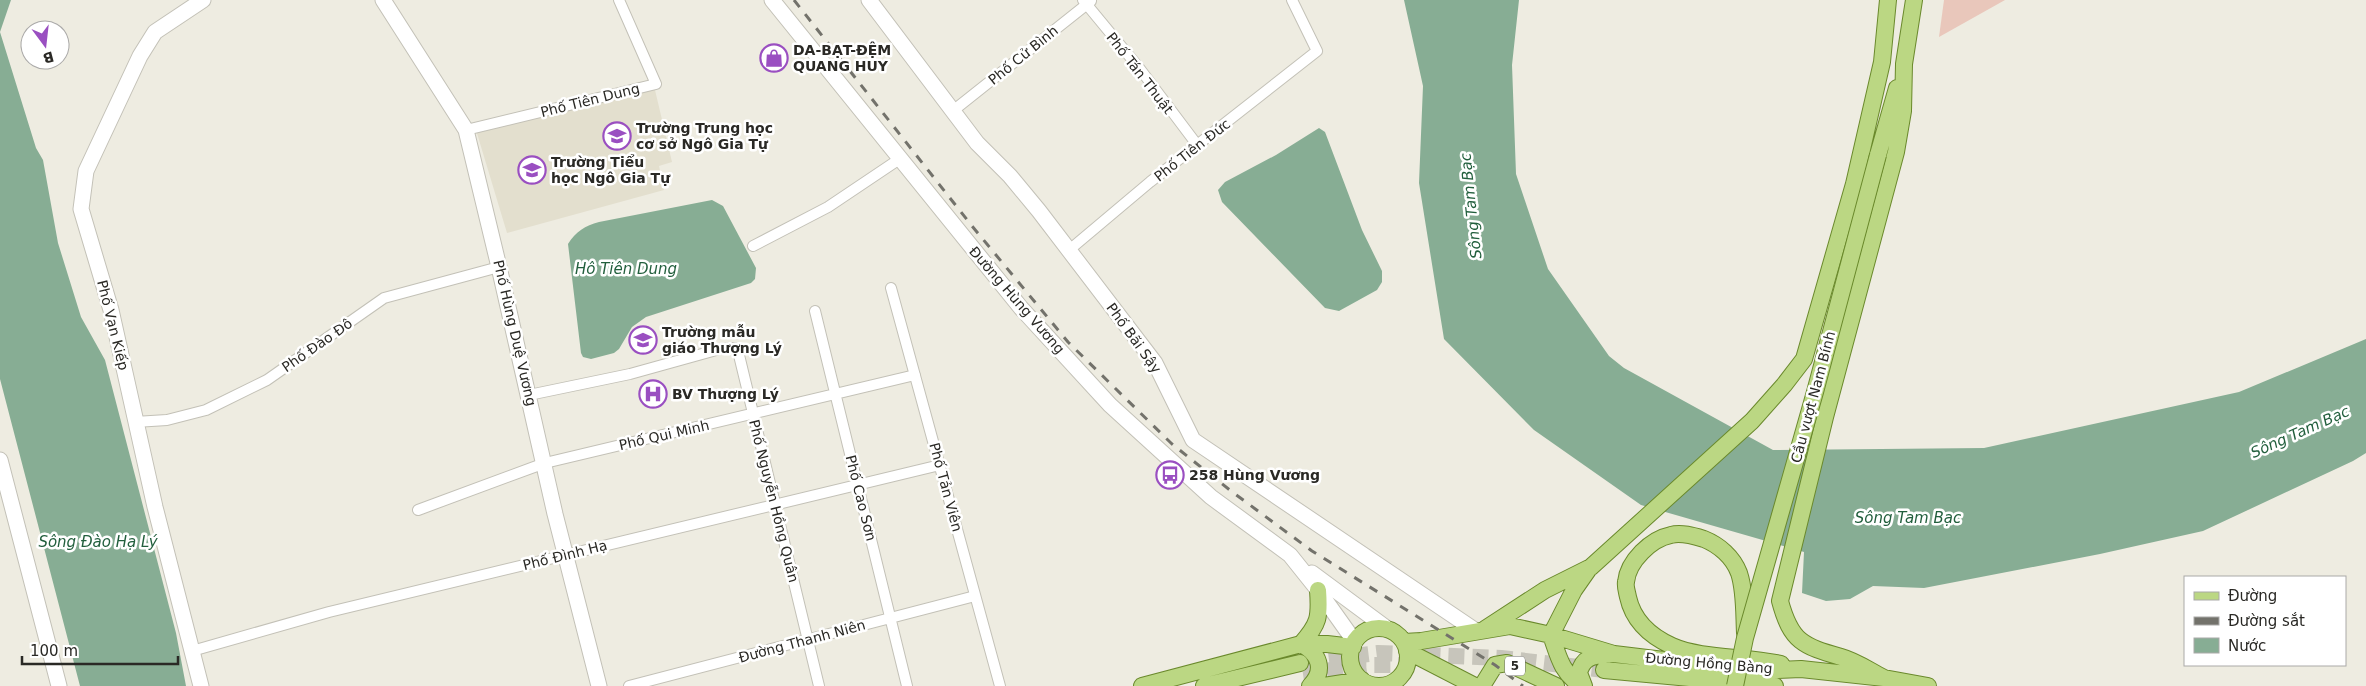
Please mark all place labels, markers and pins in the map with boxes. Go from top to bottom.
place label: DA-BẠT-ĐỆM QUANG HUY [793,41,891,74]
shop icon: DA-BẠT-ĐỆM QUANG HUY [759,43,789,73]
place label: Trường Trung học cơ sở Ngô Gia Tự [636,120,773,152]
school or university icon: Trường Trung học cơ sở Ngô Gia Tự [602,121,632,151]
place label: Trường Tiểu học Ngô Gia Tự [551,154,671,186]
school or university icon: Trường Tiểu học Ngô Gia Tự [517,155,547,185]
place label: Trường mẫu giáo Thượng Lý [662,324,782,356]
school or university icon: Trường mẫu giáo Thượng Lý [628,325,658,355]
hospital icon: BV Thượng Lý [638,379,668,409]
place label: BV Thượng Lý [672,386,779,402]
bus stop icon: 258 Hùng Vương [1155,460,1185,490]
place label: 258 Hùng Vương [1189,467,1320,483]

